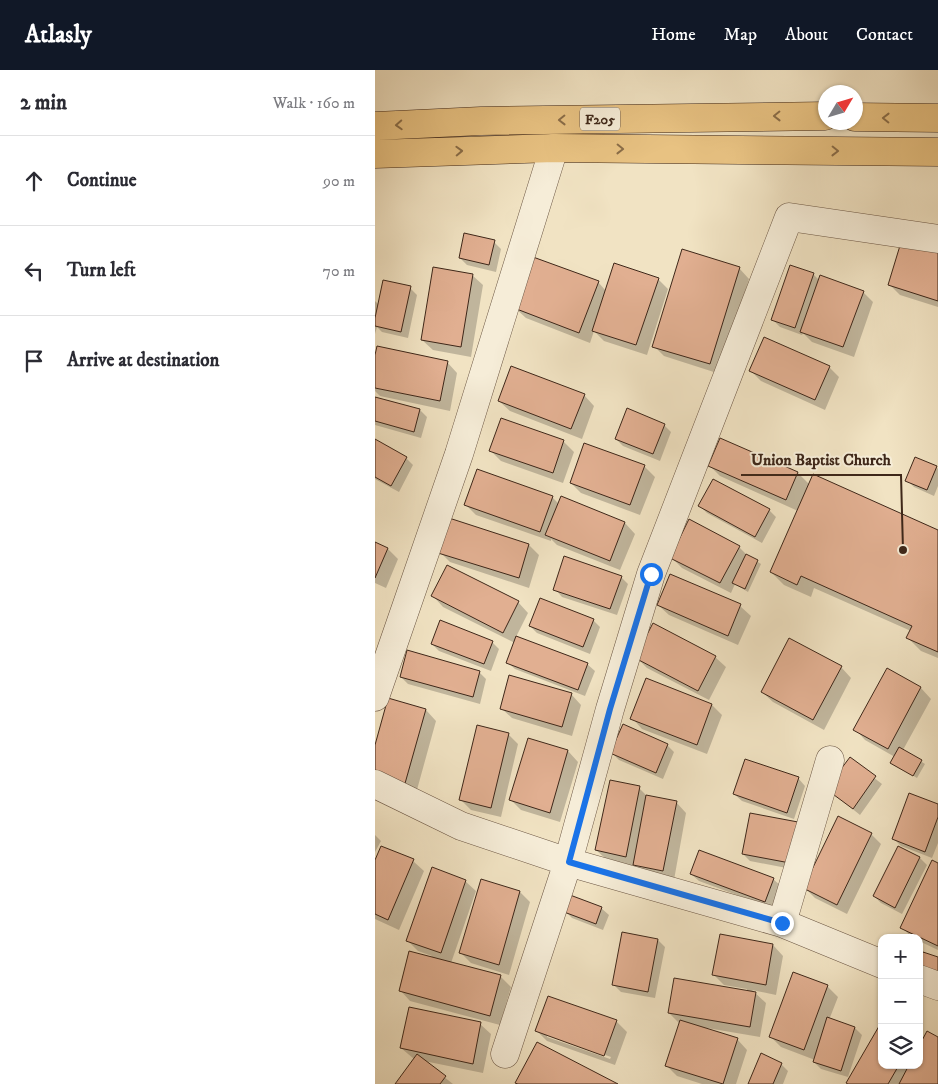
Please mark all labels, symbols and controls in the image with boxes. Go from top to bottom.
text: Atlasly [25,20,92,50]
text: Home [651,24,696,46]
text: Map [724,24,757,46]
text: About [785,24,828,46]
text: Contact [856,24,913,46]
north arrow [818,85,863,130]
text: 2 min [20,90,67,116]
text: Walk · 160 m [273,93,355,113]
road number: F205 [580,108,620,131]
one-way arrow [773,111,780,121]
one-way arrow [882,112,890,123]
one-way arrow [558,115,566,125]
one-way arrow [395,119,403,130]
one-way arrow [617,144,625,154]
one-way arrow [455,146,463,157]
one-way arrow [832,146,840,156]
icon: ahead [20,167,48,195]
text: Continue [67,169,137,192]
text: 90 m [323,171,355,191]
icon: left [20,257,48,285]
text: Turn left [67,259,136,282]
text: 70 m [323,261,355,281]
icon: arrive [20,347,48,375]
text: Arrive at destination [67,349,219,372]
callout: Union Baptist Church [741,444,901,475]
text: Union Baptist Church [751,450,892,470]
route start [640,563,663,586]
route end [771,912,794,935]
map controls [878,934,923,1069]
button: + [878,934,923,979]
button: − [878,979,923,1024]
button: layers [878,1024,923,1069]

